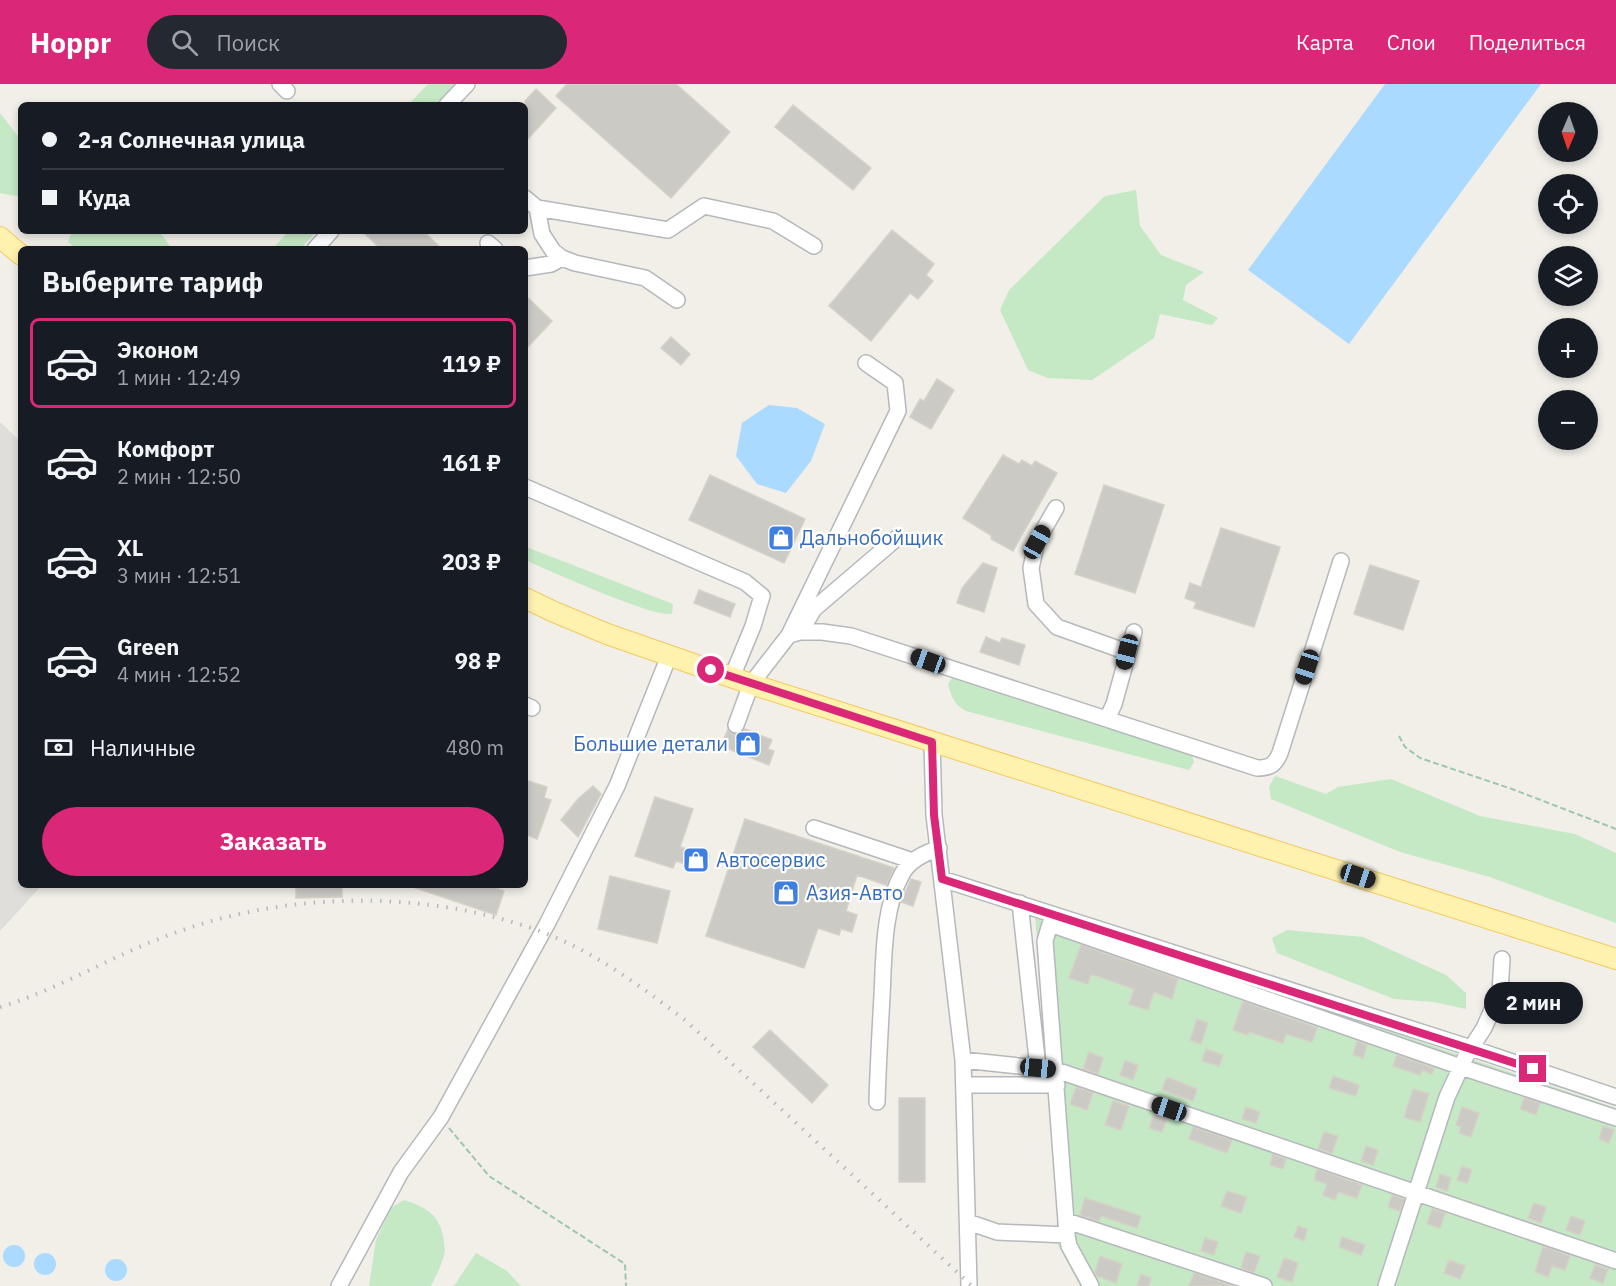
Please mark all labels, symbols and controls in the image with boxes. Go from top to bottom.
search box [147,15,567,69]
text: Hoppr [30,24,111,61]
icon: search [168,26,201,59]
text: Поиск [216,28,280,57]
text: Карта [1296,28,1354,56]
text: Слои [1387,28,1436,56]
text: Поделиться [1469,28,1586,56]
north arrow [1538,102,1598,162]
map controls [1538,102,1598,450]
text: 2-я Солнечная улица [78,125,305,154]
button: locate [1538,174,1598,234]
text: Куда [78,183,131,212]
button: layers [1538,246,1598,306]
text: Выберите тариф [42,264,263,299]
button: + [1538,318,1598,378]
text: Эконом [117,335,199,364]
icon: car [45,336,99,390]
text: 119 ₽ [442,349,501,378]
text: 1 мин · 12:49 [117,364,241,391]
button: − [1538,390,1598,450]
text: Комфорт [117,434,214,463]
icon: car [45,435,99,489]
text: 161 ₽ [442,448,501,477]
text: 2 мин · 12:50 [117,463,241,490]
car [1020,522,1054,562]
shop icon: Дальнобойщик [766,523,796,553]
place label: Дальнобойщик [800,524,944,551]
text: XL [117,533,143,562]
icon: car [45,534,99,588]
text: 203 ₽ [442,547,501,576]
text: 3 мин · 12:51 [117,562,241,589]
text: Green [117,632,179,661]
car [1114,632,1140,672]
icon: car [45,633,99,687]
text: 98 ₽ [455,646,501,675]
car [908,646,948,676]
car [1293,647,1321,687]
route start [697,656,724,683]
text: 4 мин · 12:52 [117,661,241,688]
shop icon: Большие детали [733,729,763,759]
place label: Большие детали [573,730,728,757]
icon: cash [42,731,75,764]
text: Наличные [90,733,196,762]
text: 480 m [446,734,504,761]
button: Заказать [42,807,504,876]
shop icon: Автосервис [681,845,711,875]
place label: Автосервис [716,846,826,873]
car [1338,862,1378,890]
shop icon: Азия-Авто [771,878,801,908]
place label: Азия-Авто [806,879,903,906]
callout: 2 мин [1484,982,1582,1024]
text: 2 мин [1506,989,1561,1016]
route end [1519,1055,1546,1082]
car [1019,1057,1057,1079]
car [1149,1095,1189,1123]

